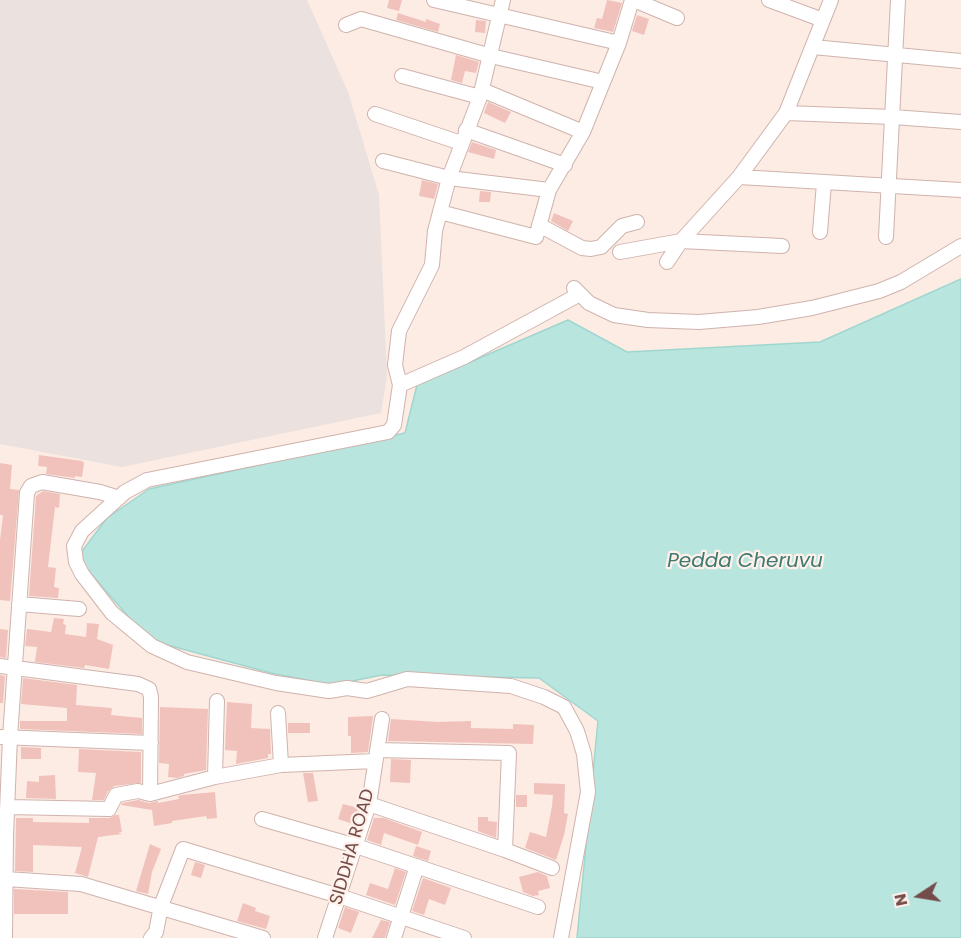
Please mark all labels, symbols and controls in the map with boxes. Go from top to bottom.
water label: Pedda Cheruvu [667,550,823,574]
street label: SIDDHA ROAD [326,786,380,908]
north arrow [889,866,949,926]
text: N [888,892,913,908]

